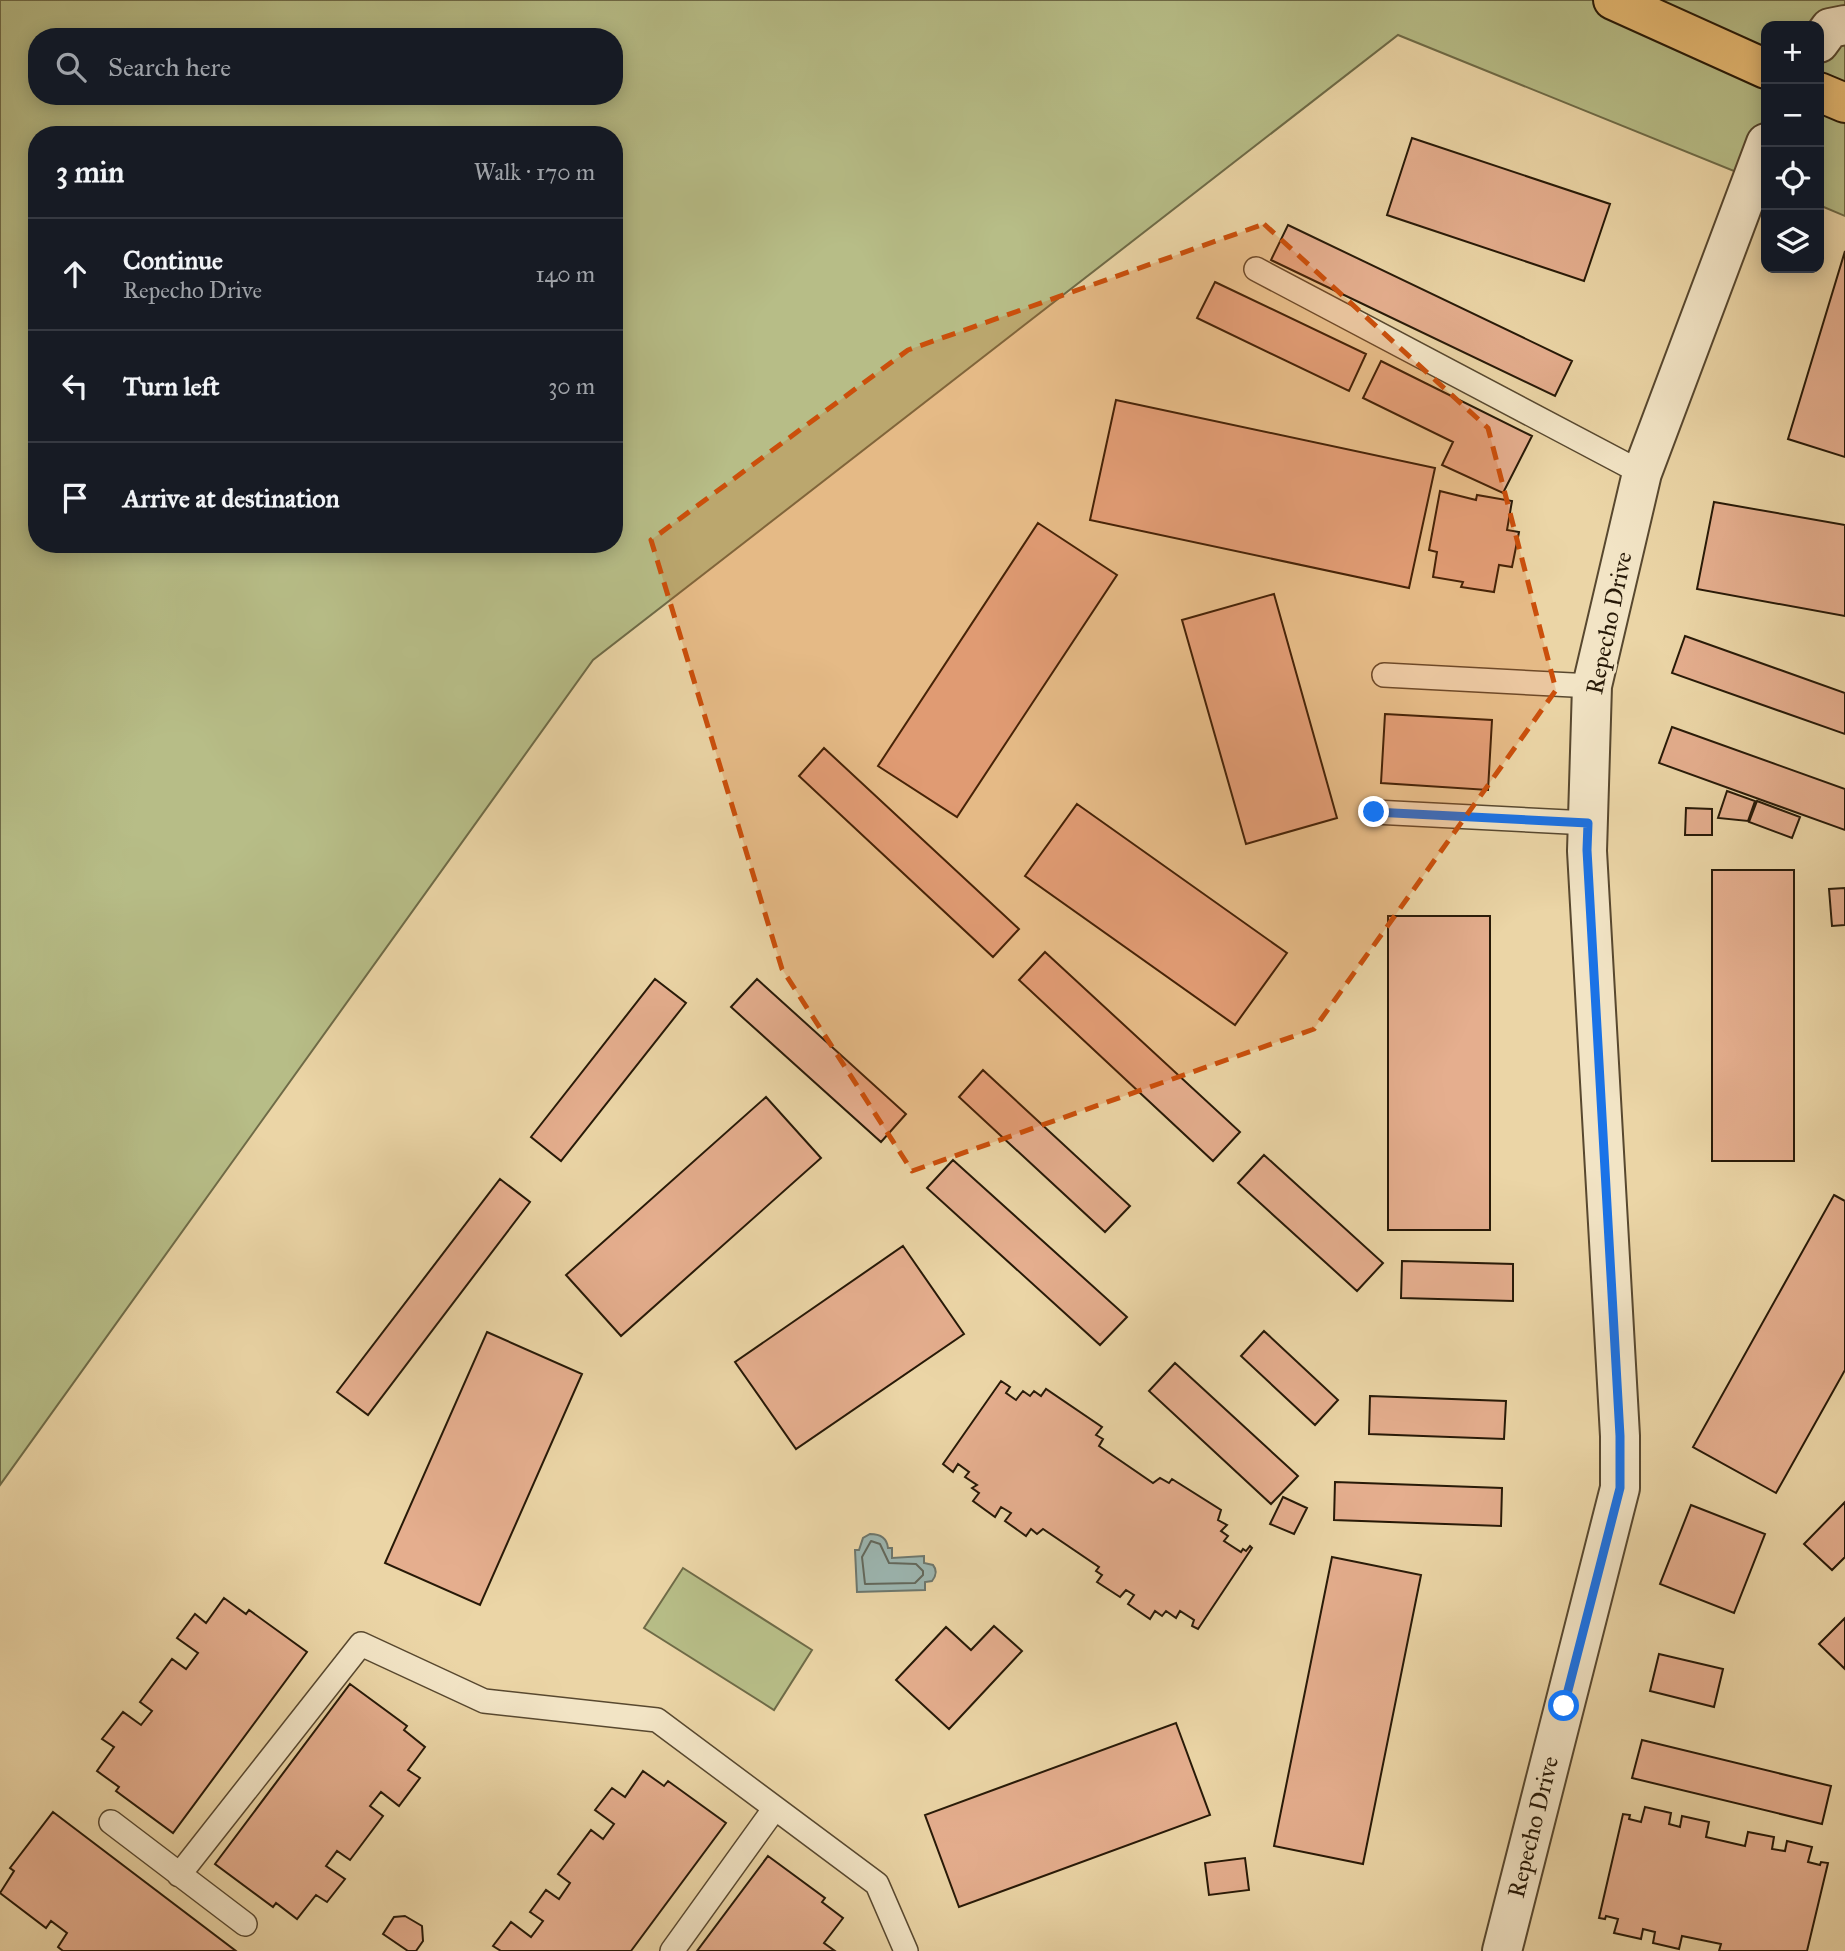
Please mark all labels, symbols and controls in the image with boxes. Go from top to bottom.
map controls [1761,21,1824,273]
button: + [1761,21,1824,84]
search box [28,28,623,105]
icon: search [52,48,90,86]
text: Search here [108,51,231,83]
button: − [1761,84,1824,147]
button: locate [1761,147,1824,210]
text: 3 min [56,154,124,190]
text: Walk · 170 m [474,158,595,186]
button: layers [1761,210,1824,273]
text: Continue [123,244,223,276]
icon: ahead [56,255,94,293]
text: 140 m [535,260,595,288]
text: Repecho Drive [123,276,262,304]
icon: left [56,367,94,405]
text: Turn left [123,370,219,402]
text: 30 m [548,372,595,400]
icon: arrive [56,479,94,517]
text: Arrive at destination [123,482,340,514]
street label: Repecho Drive [1579,549,1639,697]
route end [1358,796,1389,827]
route start [1548,1690,1579,1721]
street label: Repecho Drive [1501,1753,1565,1901]

